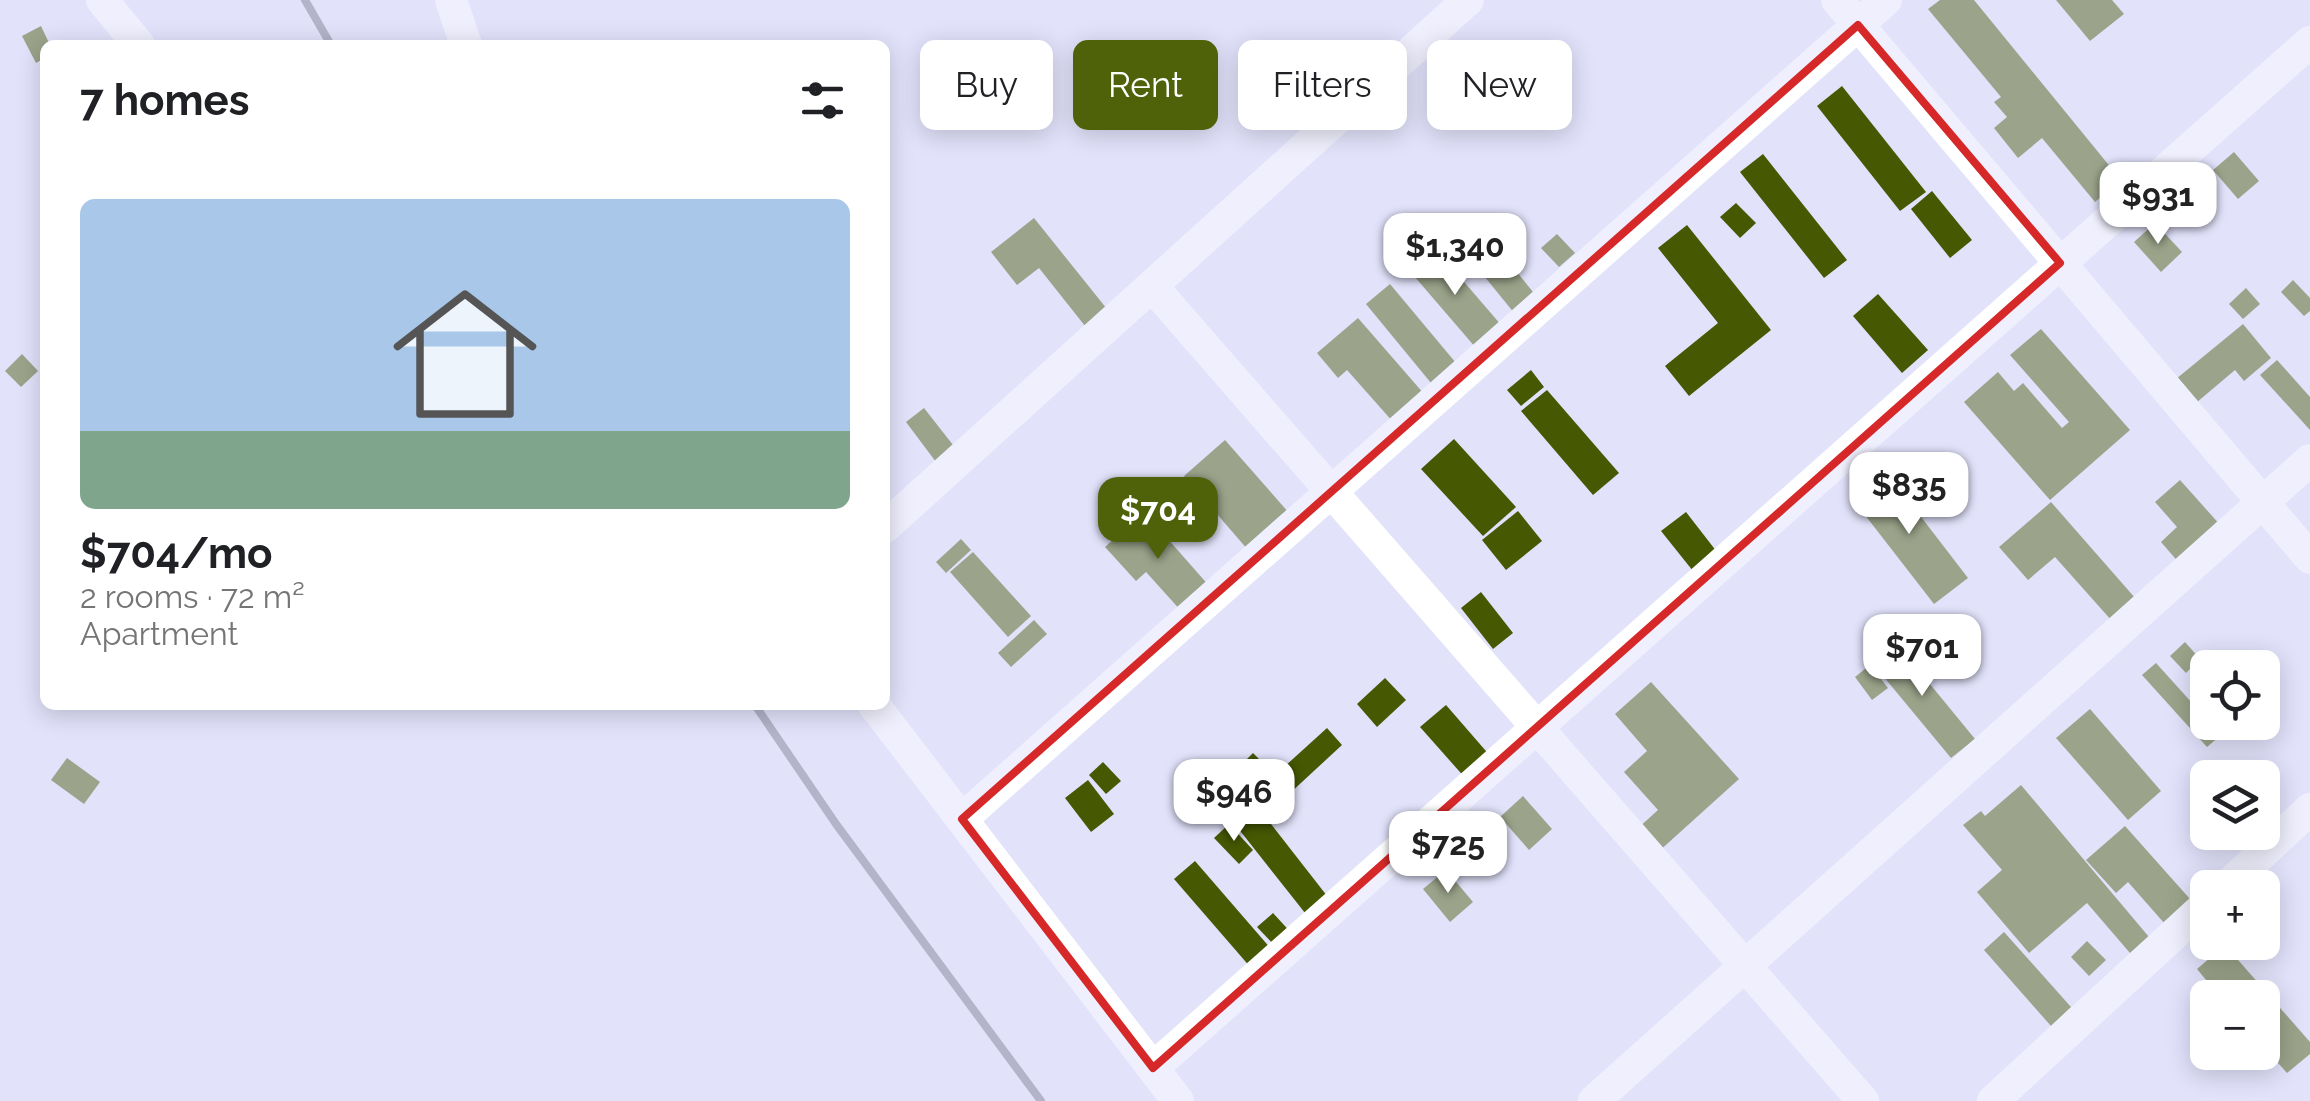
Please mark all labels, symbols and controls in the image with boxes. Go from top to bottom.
chip: Buy [920,40,1053,130]
chip: Rent [1073,40,1218,130]
chip: Filters [1238,40,1407,130]
chip: New [1427,40,1572,130]
icon: filters [795,73,850,128]
text: 7 homes [80,76,249,125]
pin: $931 [2099,162,2217,247]
text: $931 [2122,176,2194,213]
pin: $1,340 [1374,213,1536,298]
text: $1,340 [1405,227,1505,264]
icon: home [375,264,555,444]
pin: $835 [1850,452,1968,537]
text: $835 [1871,466,1947,503]
pin: $704 [1099,477,1217,562]
text: $704 [1120,491,1196,528]
text: $704/mo [80,529,272,578]
text: 2 rooms · 72 m² [80,578,305,615]
pin: $701 [1863,614,1981,699]
text: Apartment [80,615,238,652]
text: $701 [1885,628,1959,665]
map controls [2190,650,2280,1070]
button: locate [2190,650,2280,740]
pin: $946 [1175,759,1293,844]
button: layers [2190,760,2280,850]
text: $946 [1196,773,1272,810]
pin: $725 [1389,811,1507,896]
text: $725 [1411,825,1485,862]
button: + [2190,870,2280,960]
button: − [2190,980,2280,1070]

